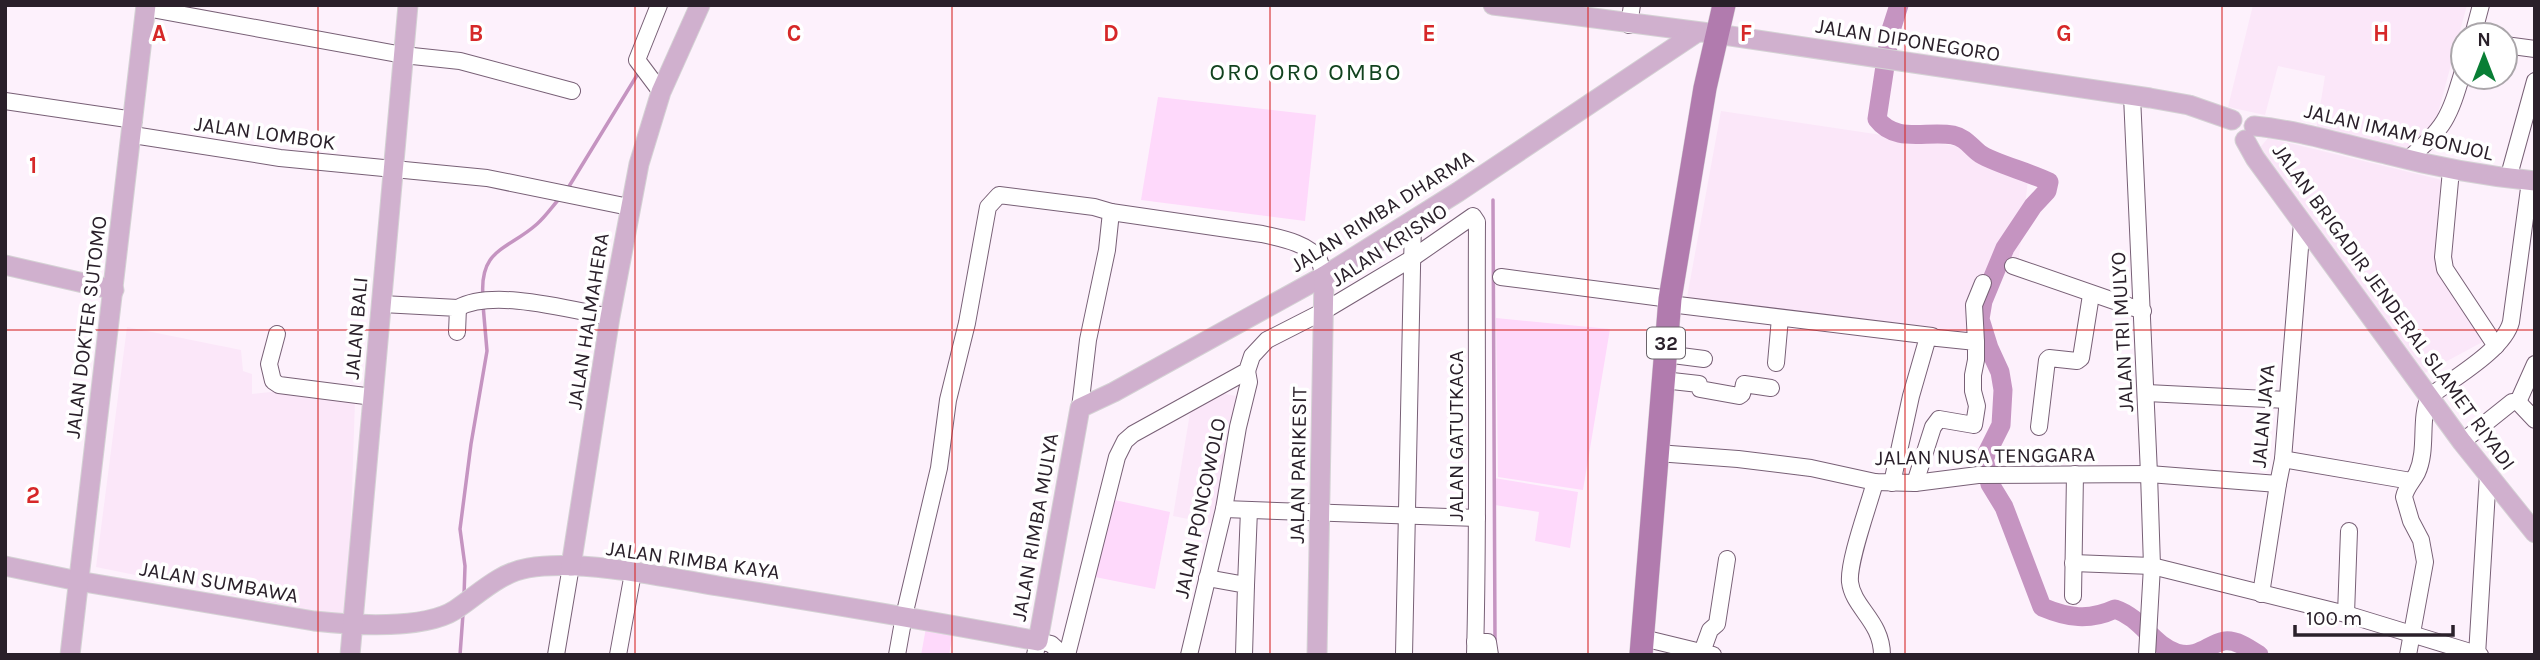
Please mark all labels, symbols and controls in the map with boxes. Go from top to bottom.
street label: JALAN DIPONEGORO [1814,14,2002,66]
text: A [152,20,166,47]
text: B [469,20,483,47]
text: C [787,20,801,47]
text: D [1103,20,1119,47]
text: E [1422,20,1436,47]
text: F [1740,20,1752,47]
text: G [2056,20,2072,47]
text: H [2373,20,2389,47]
north arrow [2449,21,2519,91]
text: N [2477,29,2491,51]
district label: ORO ORO OMBO [1210,58,1403,86]
street label: JALAN IMAM BONJOL [2302,99,2496,165]
street label: JALAN LOMBOK [193,111,337,155]
street label: JALAN BRIGADIR JENDERAL SLAMET RIYADI [2268,139,2520,475]
street label: JALAN RIMBA DHARMA [1286,145,1478,277]
text: 1 [29,152,37,179]
street label: JALAN KRISNO [1326,198,1452,292]
street label: JALAN DOKTER SUTOMO [60,214,112,440]
street label: JALAN HALMAHERA [562,231,614,411]
street label: JALAN TRI MULYO [2106,251,2138,413]
street label: JALAN BALI [340,276,372,380]
road number: 32 [1647,328,1685,358]
street label: JALAN GATUTKACA [1444,351,1468,522]
street label: JALAN JAYA [2247,363,2279,469]
street label: JALAN PARIKESIT [1285,386,1311,544]
street label: JALAN PONCOWOLO [1169,416,1231,600]
street label: JALAN RIMBA MULYA [1007,431,1063,623]
street label: JALAN NUSA TENGGARA [1875,442,2095,470]
text: 2 [26,482,40,509]
street label: JALAN RIMBA KAYA [605,536,781,584]
street label: JALAN SUMBAWA [138,556,300,608]
scale bar [2295,594,2452,638]
text: 100 m [2306,606,2363,630]

